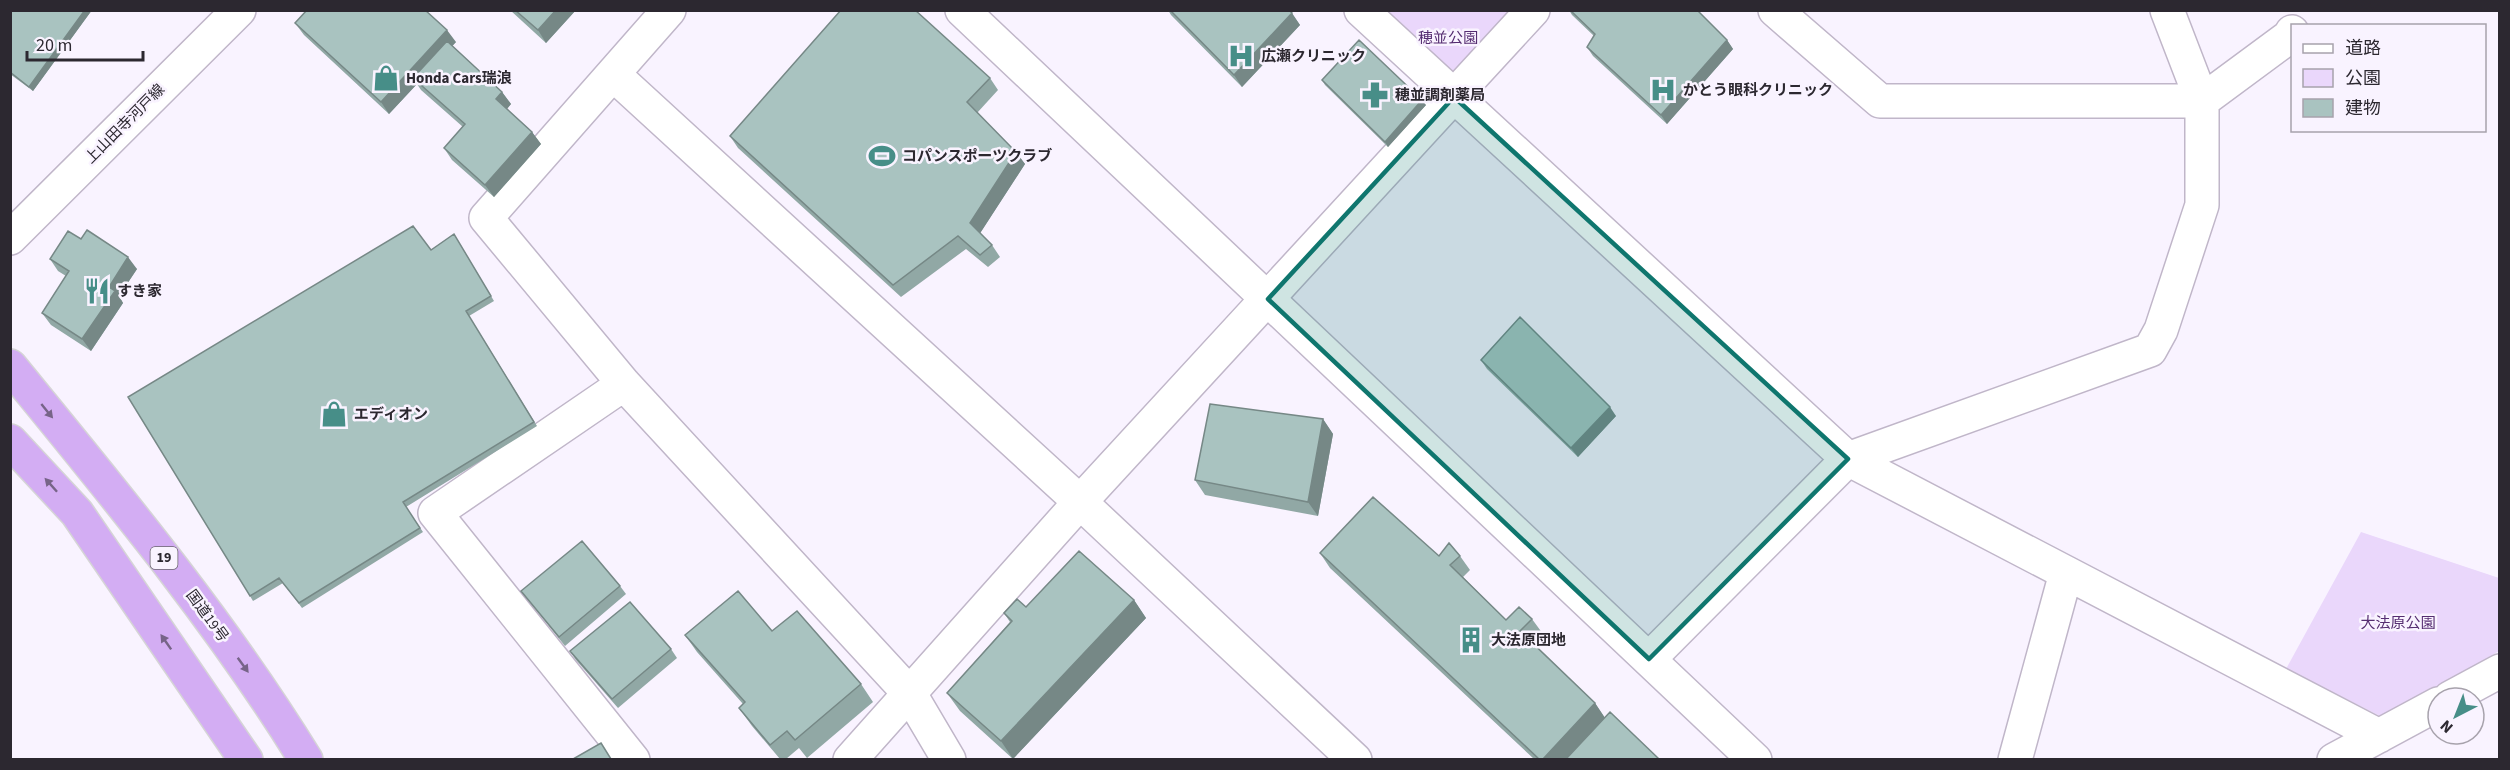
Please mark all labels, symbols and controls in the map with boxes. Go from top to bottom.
scale bar [27,24,142,62]
legend [2291,24,2486,132]
park label: 穂並公園 [1418,28,1478,49]
text: 20 m [36,33,72,58]
text: 道路 [2345,36,2381,61]
hospital icon: 広瀬クリニック [1226,41,1256,71]
place label: 広瀬クリニック [1261,46,1366,67]
shop icon: Honda Cars瑞浪 [371,63,401,93]
text: 公園 [2345,66,2381,91]
place label: Honda Cars瑞浪 [406,68,512,89]
hospital icon: かとう眼科クリニック [1648,75,1678,105]
street label: 上山田寺河戸線 [80,79,170,169]
pharmacy icon: 穂並調剤薬局 [1360,80,1390,110]
place label: かとう眼科クリニック [1683,80,1833,101]
place label: 穂並調剤薬局 [1395,85,1485,106]
text: 建物 [2345,96,2381,121]
sports icon: コパンスポーツクラブ [867,141,897,171]
place label: コパンスポーツクラブ [902,146,1052,167]
restaurant icon: すき家 [82,276,112,306]
place label: すき家 [117,281,162,302]
shop icon: エディオン [319,399,349,429]
one-way arrow [41,403,54,419]
place label: エディオン [354,404,428,425]
one-way arrow [44,477,58,492]
road number: 19 [150,547,178,569]
street label: 国道19号 [181,586,233,646]
park label: 大法原公園 [2360,613,2436,634]
building icon: 大法原団地 [1456,625,1486,655]
place label: 大法原団地 [1491,630,1566,651]
one-way arrow [160,634,172,650]
one-way arrow [237,657,249,673]
north arrow [2426,686,2486,746]
text: N [2435,715,2458,738]

